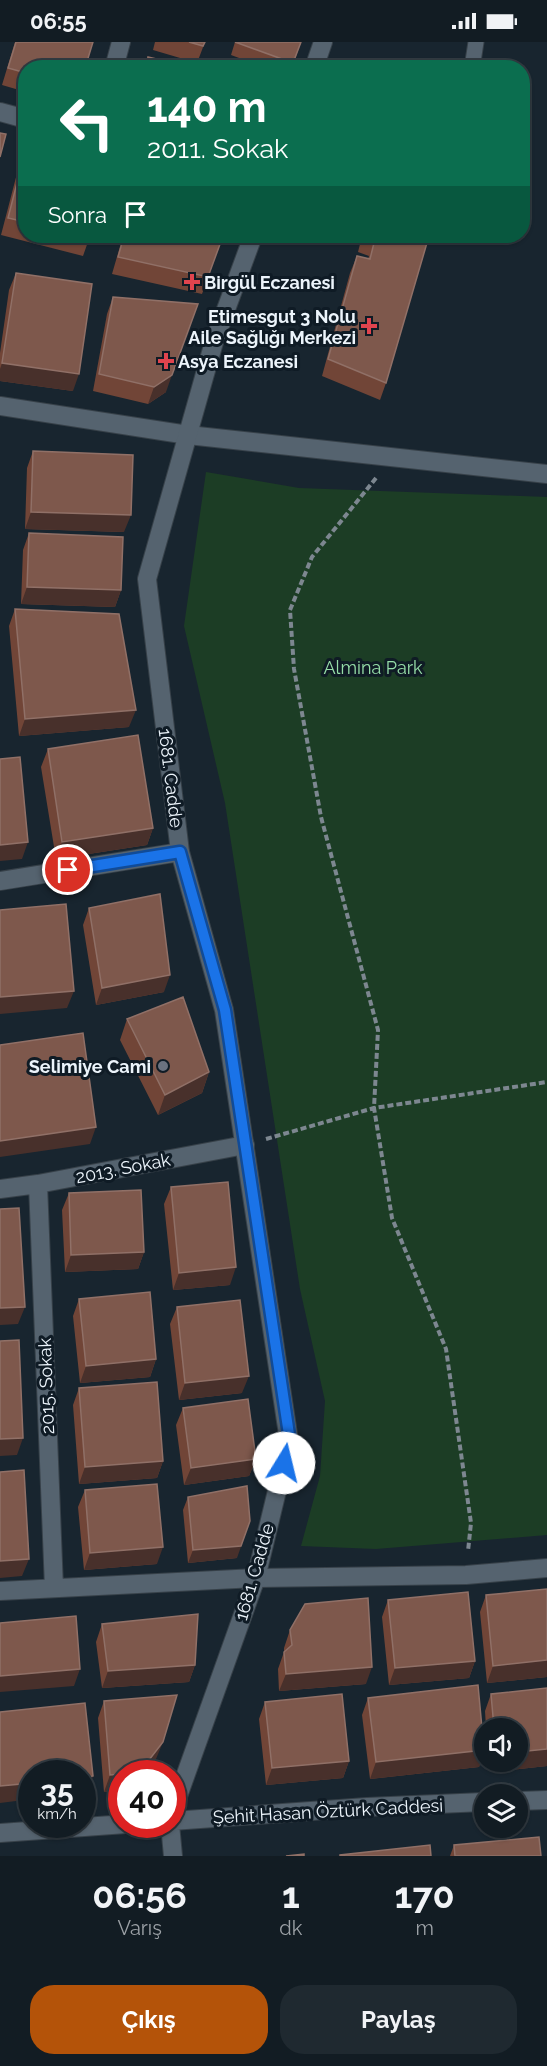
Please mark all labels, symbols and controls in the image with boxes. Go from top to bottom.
text: 06:55 [30,8,87,34]
text: 140 m [147,83,267,132]
icon: left [48,84,126,162]
text: 2011. Sokak [147,133,288,164]
icon: arrive [119,198,152,231]
text: Sonra [48,202,107,228]
place label: Birgül Eczanesi [204,272,335,293]
marker: Birgül Eczanesi [185,275,199,289]
place label: Etimesgut 3 Nolu Aile Sağlığı Merkezi [188,306,356,348]
marker: Etimesgut 3 Nolu Aile Sağlığı Merkezi [360,317,378,335]
place label: Asya Eczanesi [178,351,298,372]
marker: Asya Eczanesi [159,354,173,368]
park label: Almina Park [323,657,423,678]
street label: 1681. Cadde [154,727,188,829]
pin [42,844,93,895]
icon: arrive [51,853,84,886]
place label: Selimiye Cami [29,1056,151,1077]
marker: Selimiye Cami [156,1059,170,1073]
street label: 2013. Sokak [74,1148,173,1187]
street label: 2015. Sokak [34,1337,58,1435]
position arrow [252,1431,316,1495]
street label: 1681. Cadde [230,1521,278,1623]
map controls [474,1718,528,1838]
button: sound [474,1718,528,1772]
speed limit sign: 40 [108,1760,186,1838]
text: 35 [40,1774,74,1809]
button: layers [474,1784,528,1838]
street label: Şehit Hasan Öztürk Caddesi [212,1794,444,1828]
text: km/h [37,1805,77,1823]
text: 06:56 [92,1874,187,1916]
text: 1 [282,1874,300,1916]
text: 170 [395,1874,455,1916]
text: Varış [117,1916,162,1940]
text: dk [279,1916,302,1940]
text: m [415,1916,434,1940]
button: Çıkış [30,1985,268,2054]
button: Paylaş [280,1985,517,2054]

